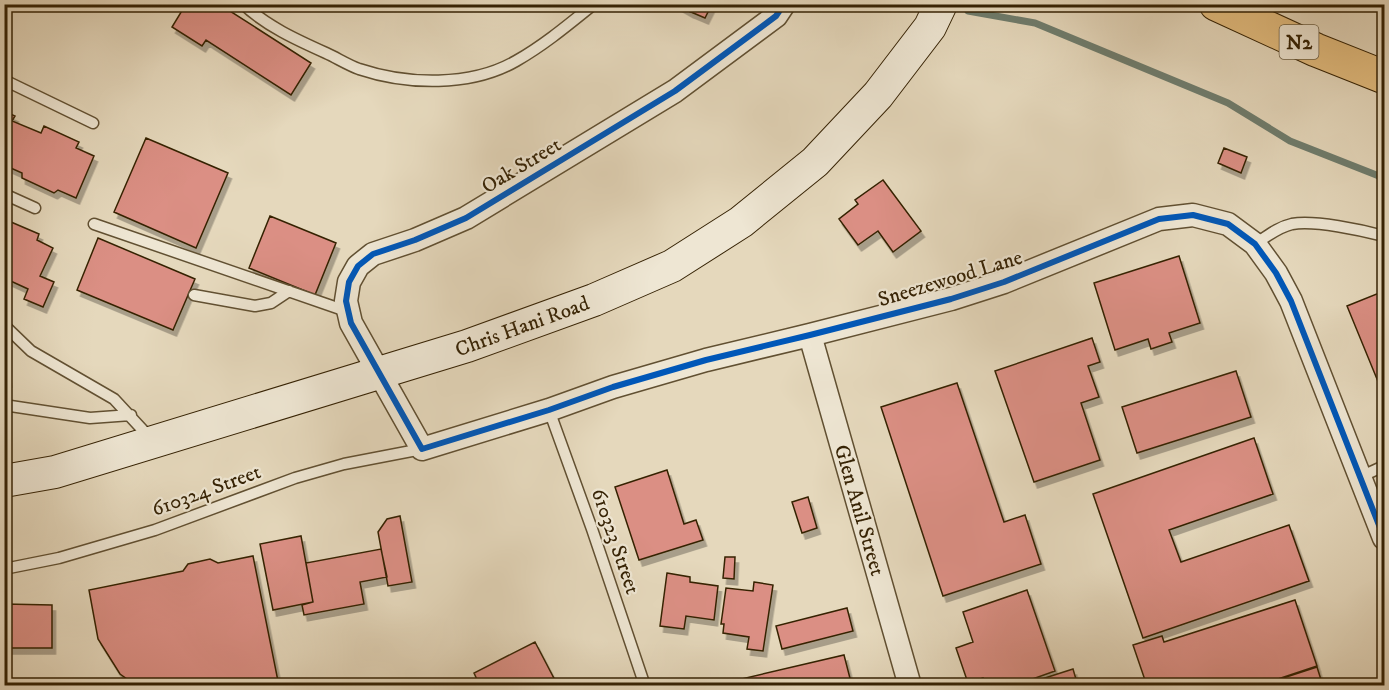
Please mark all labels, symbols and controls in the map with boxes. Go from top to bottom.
road number: N2 [1280,25,1318,59]
street label: Oak Street [477,132,566,200]
street label: Sneezewood Lane [875,245,1026,313]
street label: Chris Hani Road [452,290,593,363]
street label: Glen Anil Street [828,442,890,579]
street label: 610324 Street [148,459,265,523]
street label: 610323 Street [585,485,645,598]

